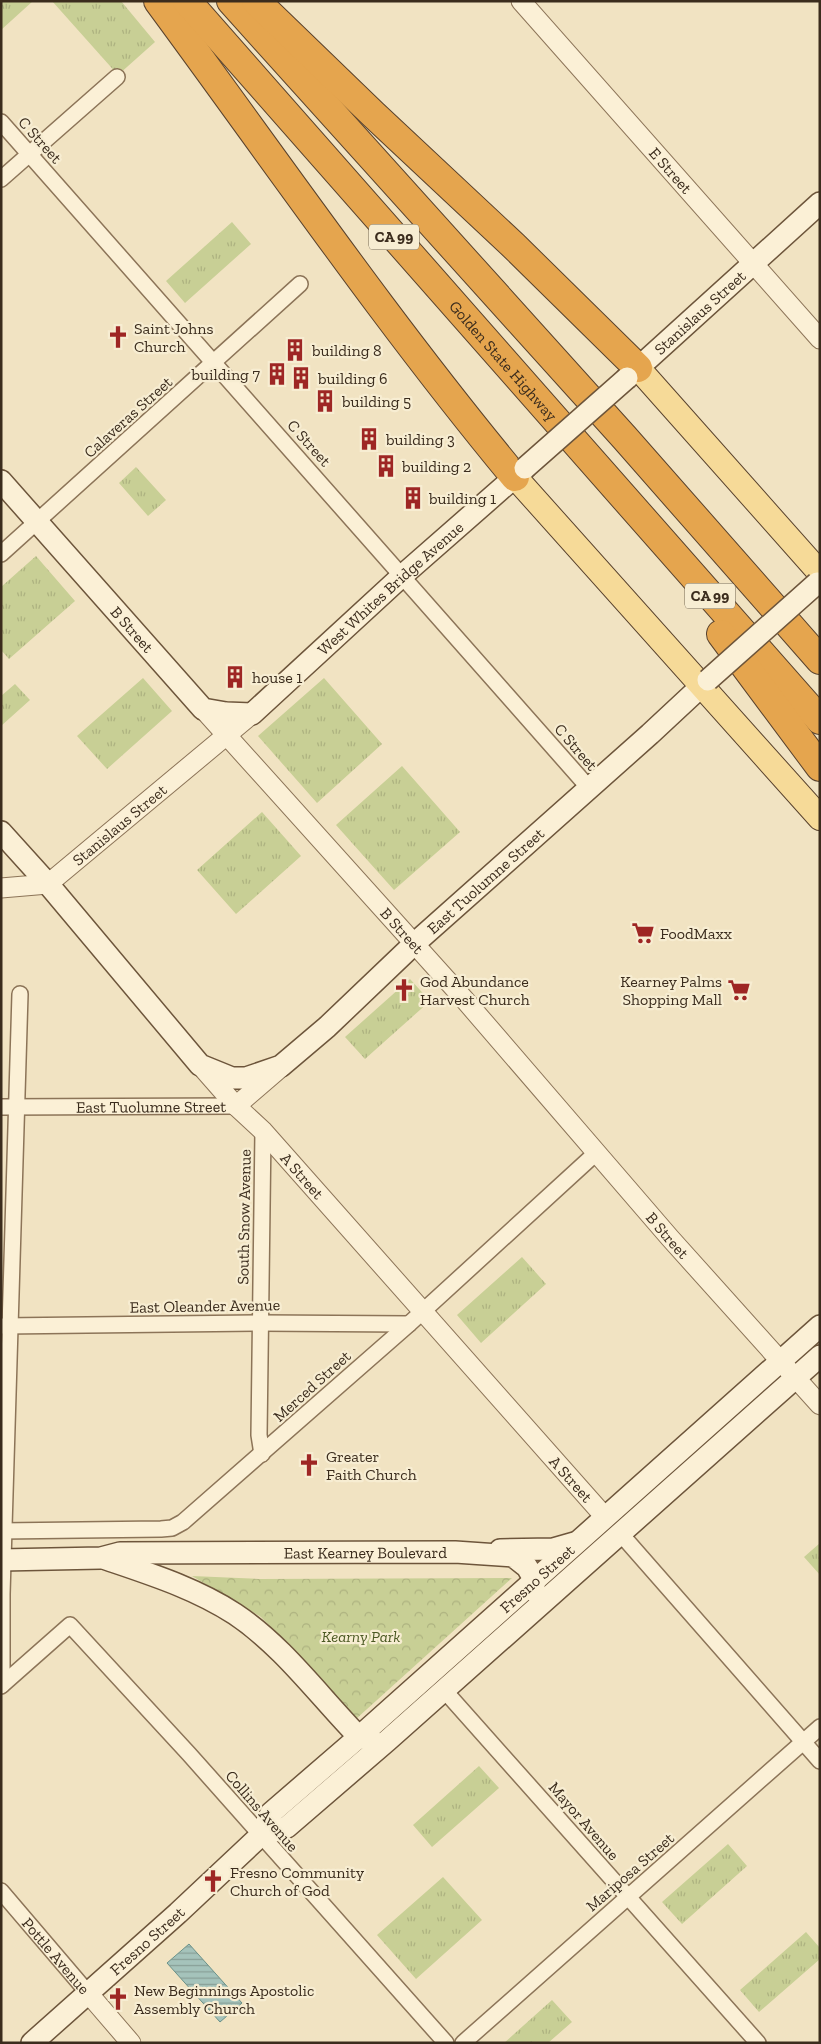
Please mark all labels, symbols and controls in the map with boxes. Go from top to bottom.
street label: C Street [14,113,66,167]
street label: E Street [645,143,696,197]
road number: CA 99 [369,224,419,250]
street label: Stanislaus Street [650,266,749,358]
street label: Golden State Highway [446,296,562,425]
place label: Saint Johns Church [134,319,213,356]
church icon: Saint Johns Church [105,324,131,350]
building icon: building 8 [282,337,308,363]
place label: building 8 [311,341,382,360]
building icon: building 7 [264,361,290,387]
place label: building 7 [190,365,260,384]
building icon: building 6 [288,365,314,391]
place label: building 6 [317,369,388,388]
street label: Calaveras Street [80,372,176,462]
building icon: building 5 [312,388,338,414]
place label: building 5 [341,392,411,411]
street label: C Street [283,416,335,470]
building icon: building 3 [356,426,382,452]
place label: building 3 [385,430,455,449]
building icon: building 2 [373,453,399,479]
place label: building 2 [401,457,471,476]
building icon: building 1 [400,485,426,511]
place label: building 1 [428,489,496,508]
street label: West Whites Bridge Avenue [313,517,467,659]
road number: CA 99 [685,584,735,608]
street label: B Street [107,602,158,656]
building icon: house 1 [222,664,248,690]
place label: house 1 [252,668,302,687]
street label: C Street [550,720,602,774]
street label: Stanislaus Street [68,780,170,869]
street label: East Tuolumne Street [423,823,548,938]
street label: B Street [377,904,428,958]
supermarket icon: FoodMaxx [630,920,656,946]
place label: FoodMaxx [660,924,732,943]
place label: God Abundance Harvest Church [420,972,530,1009]
place label: Kearney Palms Shopping Mall [620,972,722,1009]
church icon: God Abundance Harvest Church [391,977,417,1003]
supermarket icon: Kearney Palms Shopping Mall [726,977,752,1003]
street label: East Tuolumne Street [76,1097,226,1116]
street label: A Street [277,1148,328,1203]
street label: South Snow Avenue [233,1149,255,1285]
street label: B Street [642,1208,693,1262]
street label: East Oleander Avenue [130,1295,280,1317]
street label: Merced Street [269,1346,355,1426]
place label: Greater Faith Church [326,1447,417,1484]
church icon: Greater Faith Church [296,1452,322,1478]
street label: A Street [546,1452,597,1506]
street label: Fresno Street [496,1540,578,1617]
street label: East Kearney Boulevard [284,1543,447,1562]
park label: Kearny Park [322,1627,400,1646]
street label: Collins Avenue [222,1766,302,1856]
street label: Mayor Avenue [545,1778,623,1864]
street label: Mariposa Street [582,1829,678,1915]
place label: Fresno Community Church of God [230,1863,365,1900]
church icon: Fresno Community Church of God [200,1868,226,1894]
street label: Fresno Street [106,1902,188,1979]
street label: Pottle Avenue [18,1914,94,1998]
place label: New Beginnings Apostolic Assembly Church [134,1981,314,2018]
church icon: New Beginnings Apostolic Assembly Church [105,1986,131,2012]

